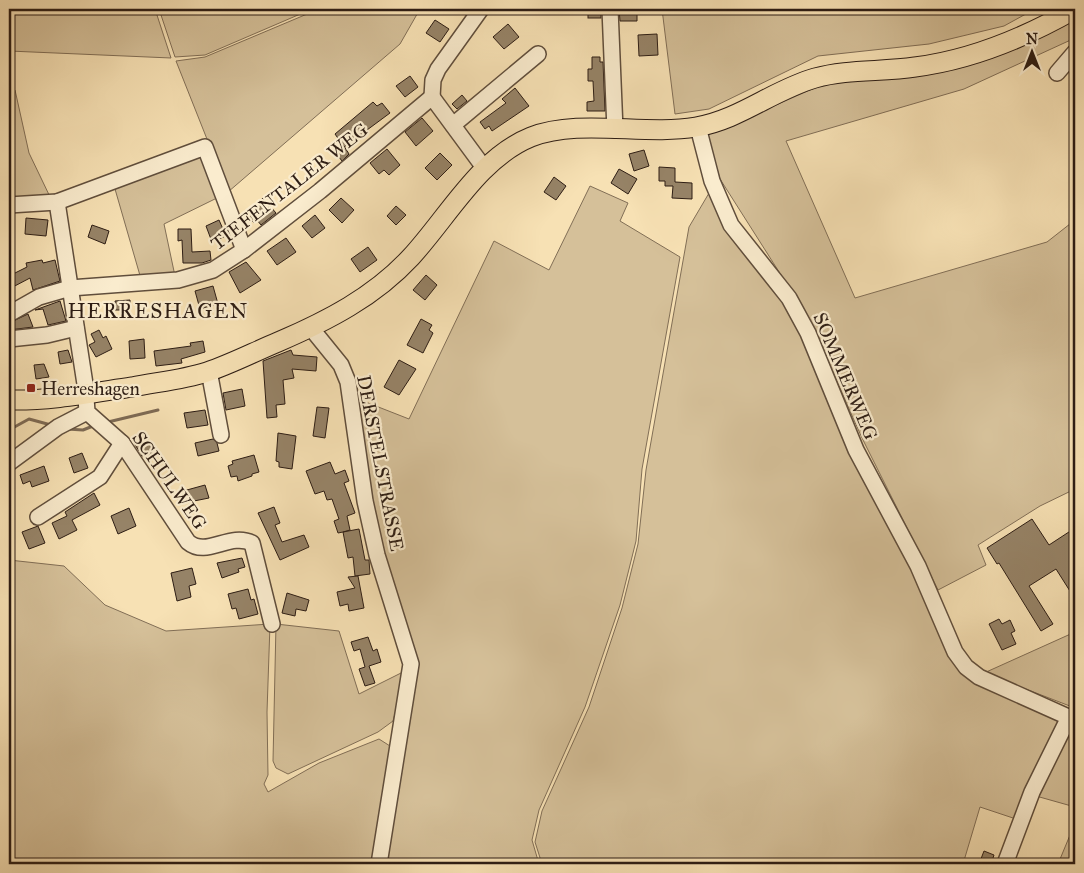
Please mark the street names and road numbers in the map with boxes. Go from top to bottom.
street label: TIEFENTALER WEG [206,118,373,255]
street label: SOMMERWEG [808,309,883,443]
street label: DERSTELSTRASSE [352,373,409,553]
street label: SCHULWEG [127,427,212,534]

